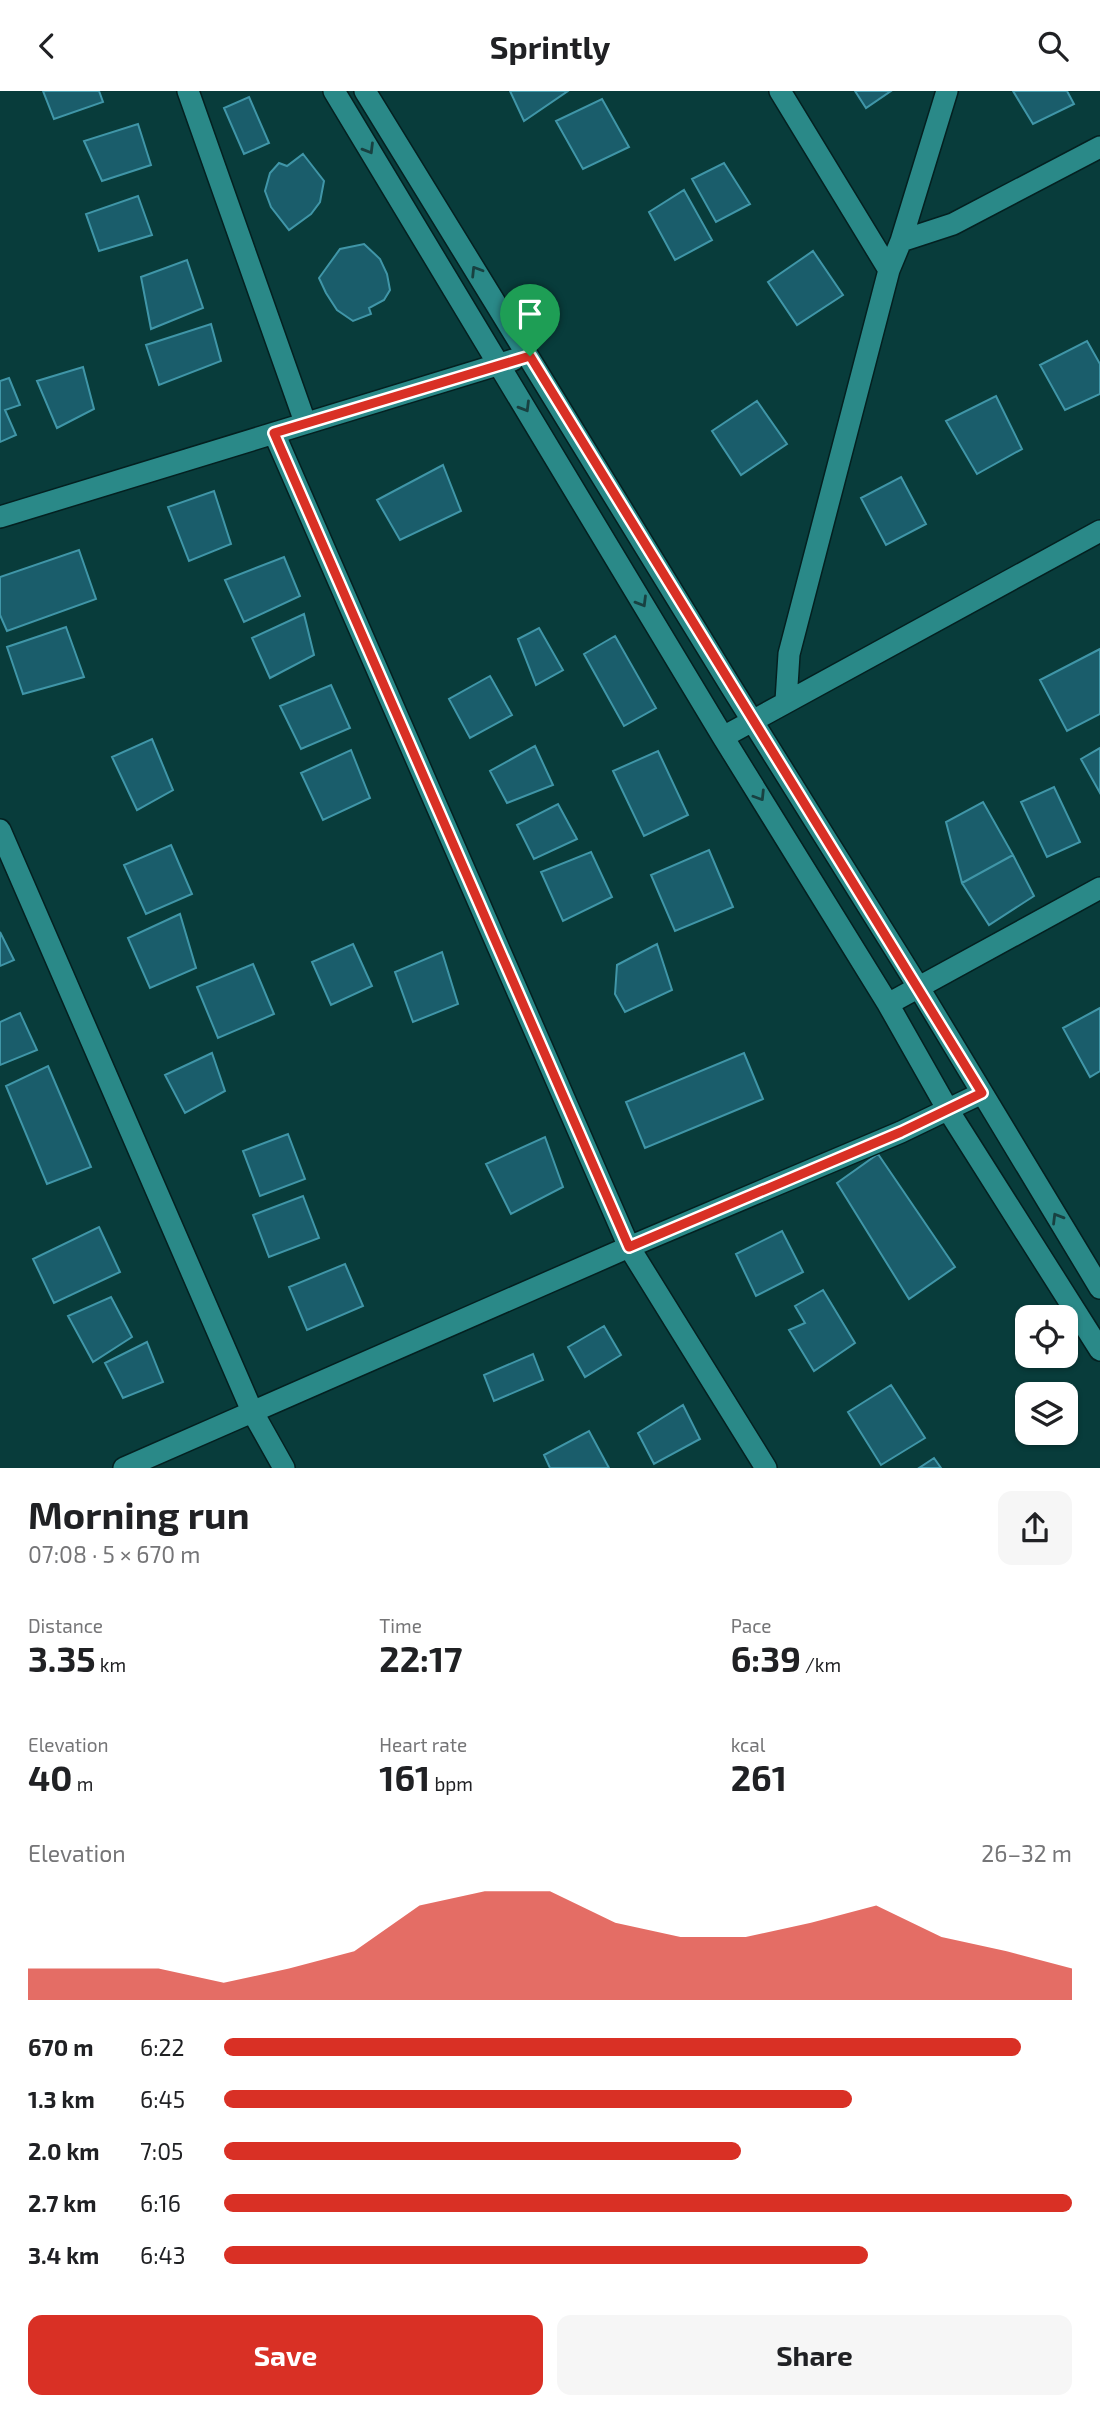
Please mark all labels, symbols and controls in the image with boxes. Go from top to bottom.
icon: back [28,27,66,65]
text: Sprintly [490,27,610,65]
icon: search [1034,27,1072,65]
one-way arrow [361,142,374,155]
one-way arrow [472,266,485,279]
pin [500,284,560,356]
icon: arrive [511,295,549,333]
one-way arrow [517,399,530,412]
one-way arrow [634,594,647,607]
one-way arrow [752,789,765,802]
one-way arrow [1053,1212,1066,1225]
map controls [1015,1305,1078,1445]
button: locate [1015,1305,1078,1368]
button: layers [1015,1382,1078,1445]
text: Morning run [28,1491,249,1537]
button: share [998,1491,1072,1565]
text: 07:08 · 5 × 670 m [28,1540,200,1568]
text: Distance [28,1614,103,1637]
text: Time [379,1614,422,1637]
text: Pace [731,1614,772,1637]
text: 3.35 [28,1637,96,1679]
text: 22:17 [379,1637,463,1679]
text: 6:39 [731,1637,801,1679]
text: km [96,1653,126,1676]
text: /km [801,1653,841,1676]
text: Elevation [28,1733,109,1756]
text: Heart rate [379,1733,467,1756]
text: kcal [731,1733,765,1756]
text: 40 [28,1756,72,1798]
text: 161 [379,1756,430,1798]
text: 261 [731,1756,787,1798]
text: m [72,1772,93,1795]
text: bpm [430,1772,473,1795]
text: Elevation [28,1839,126,1867]
text: 26–32 m [981,1839,1072,1867]
text: 670 m [28,2033,93,2061]
text: 6:22 [140,2033,184,2061]
text: 1.3 km [28,2085,95,2113]
text: 6:45 [140,2085,185,2113]
text: 2.0 km [28,2137,100,2165]
text: 7:05 [140,2137,183,2165]
text: 2.7 km [28,2189,96,2217]
text: 6:16 [140,2189,181,2217]
text: 3.4 km [28,2241,99,2269]
text: 6:43 [140,2241,186,2269]
button: Save [28,2315,543,2395]
button: Share [557,2315,1072,2395]

